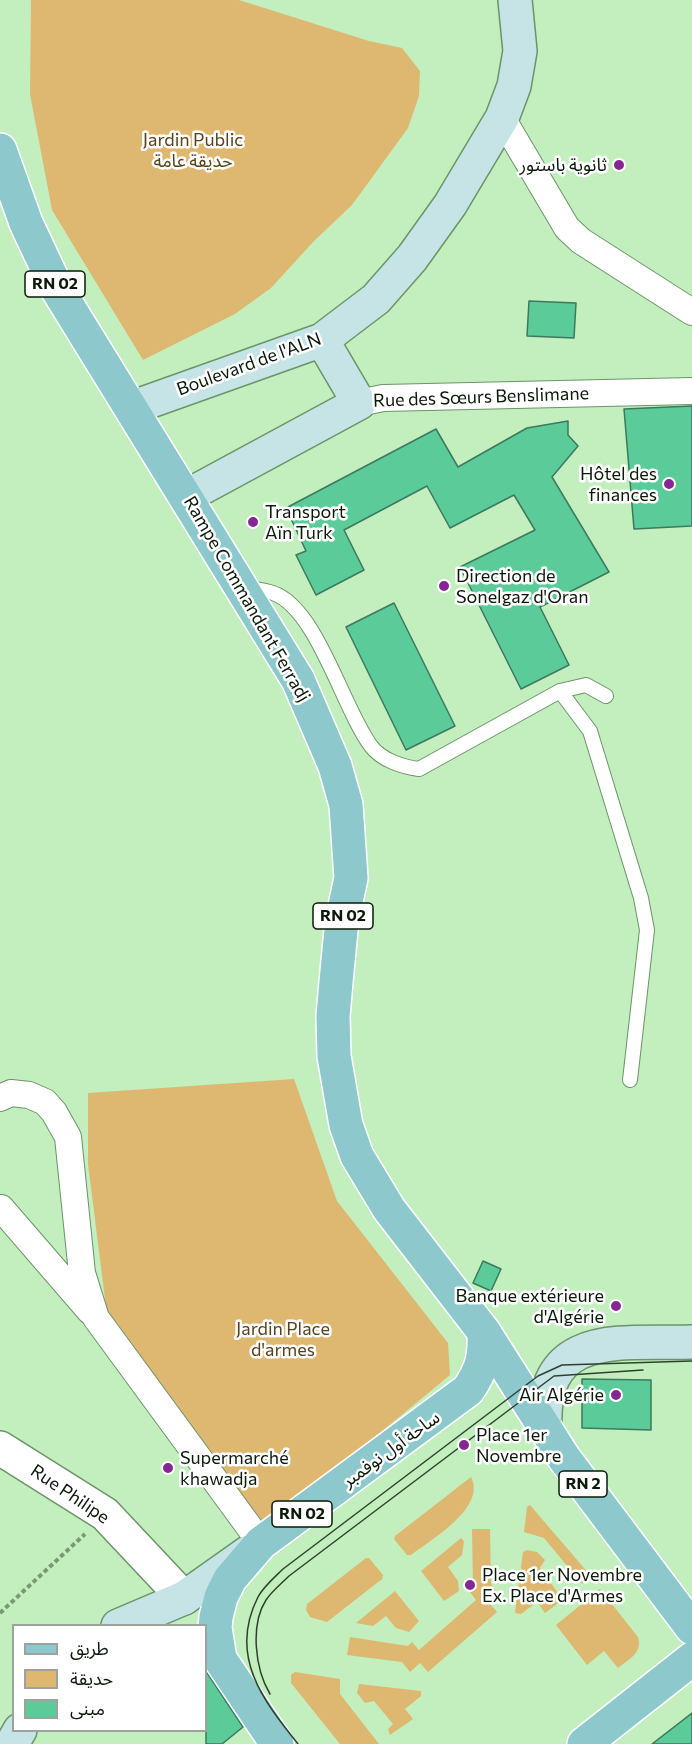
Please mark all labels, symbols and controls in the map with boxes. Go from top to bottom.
park label: Jardin Public حديقة عامة [143,129,243,172]
place label: ثانوية باستور [519,154,607,176]
marker: ثانوية باستور [612,158,626,172]
road number: RN 02 [25,271,85,297]
street label: Boulevard de l'ALN [174,328,324,400]
street label: Rue des Sœurs Benslimane [373,382,589,412]
place label: Hôtel des finances [580,463,657,506]
marker: Hôtel des finances [662,477,676,491]
street label: Rampe Commandant Ferradj [179,492,315,706]
place label: Transport Aïn Turk [265,501,346,544]
marker: Transport Aïn Turk [246,515,260,529]
place label: Direction de Sonelgaz d'Oran [456,565,589,608]
marker: Direction de Sonelgaz d'Oran [437,579,451,593]
road number: RN 02 [313,903,373,929]
place label: Banque extérieure d'Algérie [456,1285,604,1328]
marker: Banque extérieure d'Algérie [609,1299,623,1313]
park label: Jardin Place d'armes [236,1318,330,1360]
place label: Air Algérie [519,1384,604,1406]
marker: Air Algérie [609,1388,623,1402]
street label: ساحة أول نوفمبر [338,1406,444,1492]
place label: Place 1er Novembre [476,1424,561,1466]
marker: Place 1er Novembre [457,1438,471,1452]
place label: Supermarché khawadja [180,1447,289,1490]
street label: Rue Philipe [26,1460,114,1528]
marker: Supermarché khawadja [161,1461,175,1475]
road number: RN 2 [559,1471,607,1497]
road number: RN 02 [272,1501,332,1527]
place label: Place 1er Novembre Ex. Place d'Armes [482,1564,642,1606]
marker: Place 1er Novembre Ex. Place d'Armes [463,1578,477,1592]
legend [12,1624,207,1732]
text: طريق [70,1637,109,1659]
text: حديقة [70,1667,113,1689]
text: مبنى [70,1697,105,1719]

